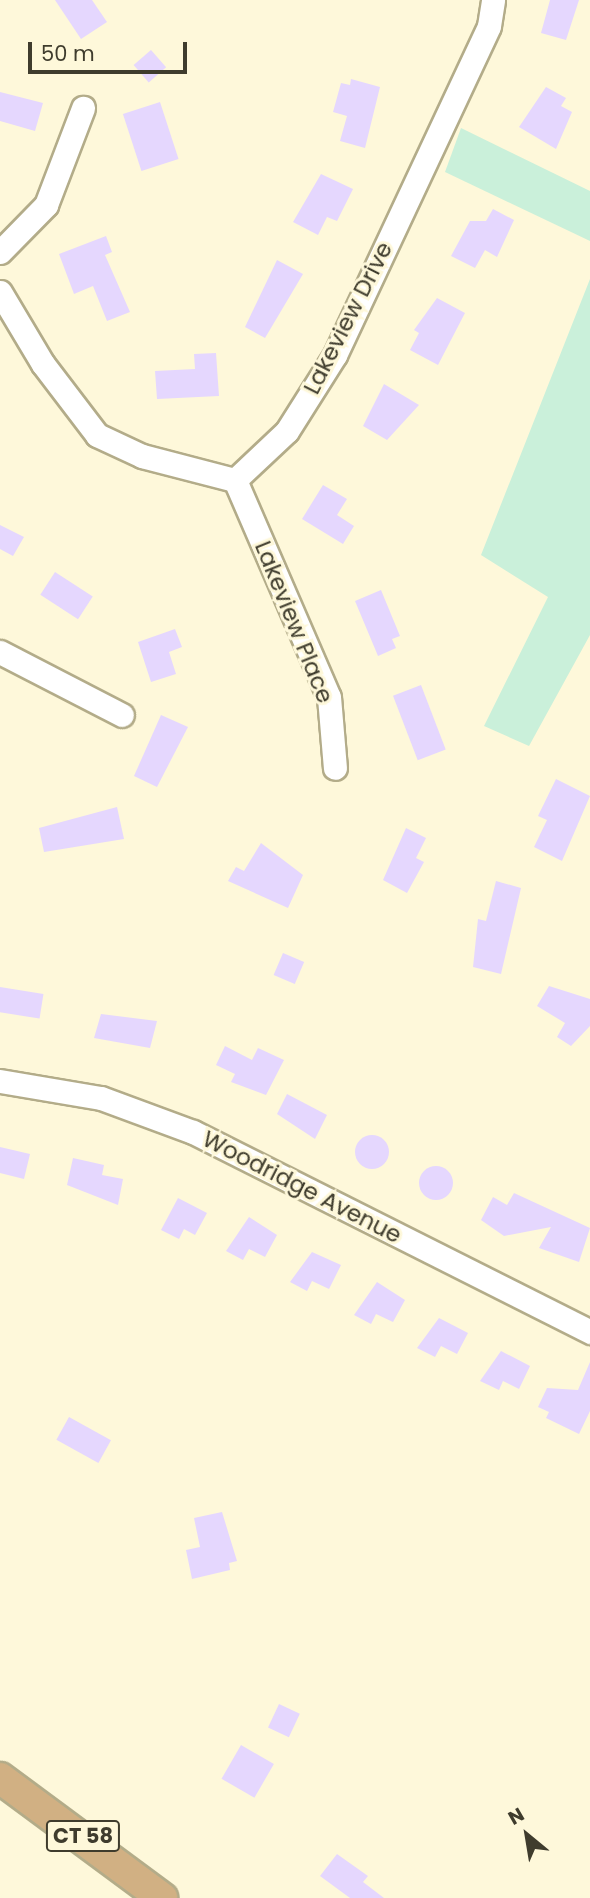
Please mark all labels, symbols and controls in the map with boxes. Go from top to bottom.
scale bar [32,28,191,72]
text: 50 m [41,39,95,68]
street label: Lakeview Drive [298,237,398,399]
street label: Lakeview Place [249,537,339,707]
street label: Woodridge Avenue [198,1125,406,1249]
north arrow [492,1800,562,1870]
text: N [503,1801,529,1832]
road number: CT 58 [44,1818,122,1854]

